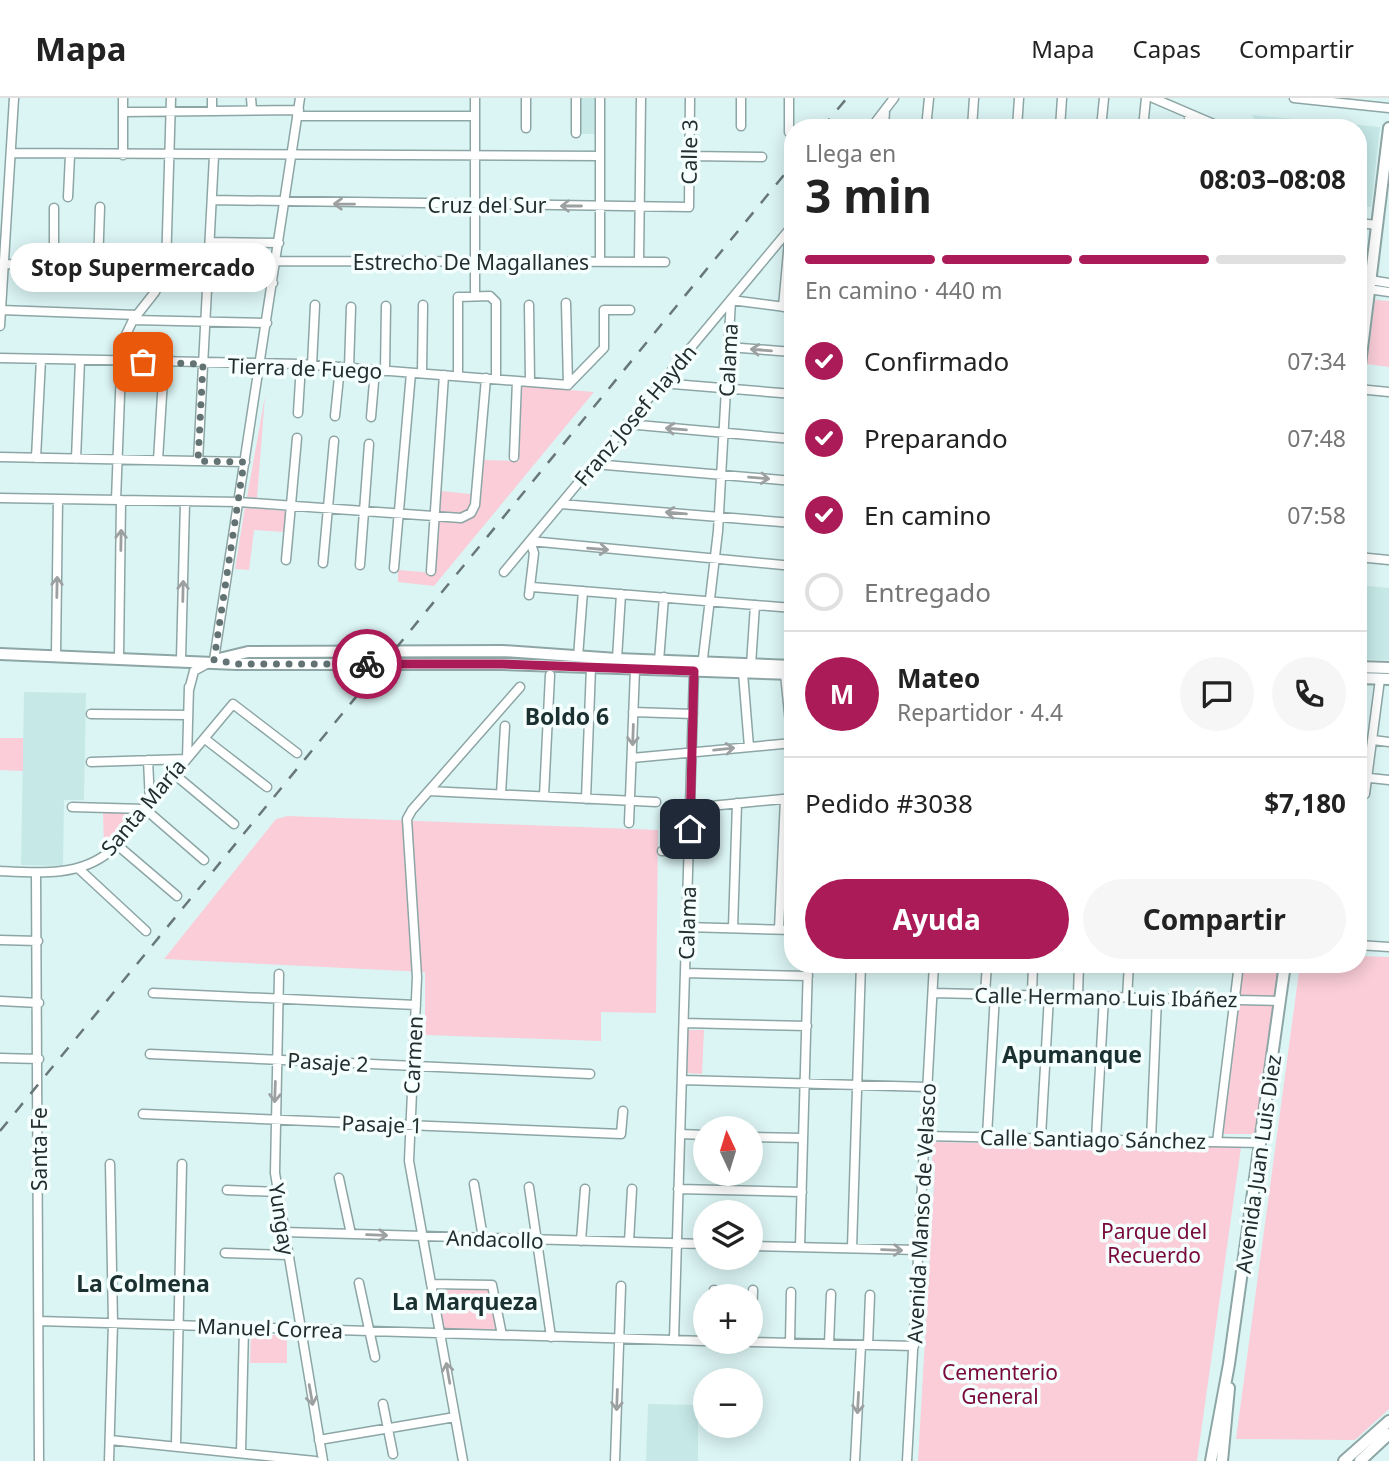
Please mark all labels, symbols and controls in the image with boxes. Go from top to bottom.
text: Mapa [35,26,127,71]
text: Mapa [1031,32,1095,65]
text: Capas [1133,32,1201,65]
text: Compartir [1239,32,1354,65]
street label: Calle 3 [674,119,704,185]
text: Llega en [805,137,896,169]
text: 08:03–08:08 [1199,161,1346,197]
text: 3 min [805,164,932,226]
street label: Cruz del Sur [427,191,547,219]
one-way arrow [333,197,356,211]
one-way arrow [560,199,583,213]
callout: Stop Supermercado [10,243,276,292]
street label: Estrecho De Magallanes [353,248,589,276]
text: Stop Supermercado [31,251,255,283]
text: En camino · 440 m [805,274,1003,306]
street label: Calama [712,322,744,398]
pin [113,332,173,392]
street label: Franz Josef Haydn [568,339,702,491]
icon: check [805,342,843,380]
icon: bag [124,343,162,381]
one-way arrow [750,343,772,356]
text: Confirmado [864,343,1009,379]
text: 07:34 [1287,345,1346,377]
street label: Tierra de Fuego [227,351,383,385]
icon: check [805,419,843,457]
text: Preparando [864,420,1008,456]
one-way arrow [665,422,688,435]
text: 07:48 [1287,422,1346,454]
one-way arrow [748,472,770,485]
icon: check [805,496,843,534]
text: En camino [864,497,991,533]
text: 07:58 [1287,499,1346,531]
one-way arrow [665,507,688,520]
one-way arrow [114,528,127,551]
one-way arrow [586,543,609,556]
text: Entregado [864,574,991,610]
one-way arrow [50,576,64,599]
one-way arrow [176,580,189,603]
courier [332,629,402,699]
icon: bike [348,645,386,683]
button: chat [1180,657,1254,731]
button: phone [1272,657,1346,731]
text: Mateo [897,660,980,696]
text: M [830,676,854,712]
text: Repartidor · 4.4 [897,696,1063,728]
district label: Boldo 6 [525,700,609,732]
one-way arrow [626,723,639,746]
one-way arrow [712,743,735,756]
street label: Santa María [94,753,192,861]
text: Pedido #3038 [805,785,973,821]
text: $7,180 [1264,785,1346,821]
pin [660,799,720,859]
icon: home [671,810,709,848]
button: Ayuda [805,879,1069,959]
button: Compartir [1083,879,1346,959]
street label: Calama [672,886,702,960]
street label: Calle Hermano Luis Ibáñez [974,981,1238,1013]
street label: Carmen [397,1015,429,1095]
district label: Apumanque [1002,1038,1142,1070]
street label: Pasaje 2 [287,1046,369,1078]
street label: Avenida Juan Luis Diez [1229,1053,1287,1275]
one-way arrow [269,1080,282,1103]
street label: Avenida Manso de Velasco [900,1082,942,1344]
street label: Santa Fe [25,1107,53,1191]
street label: Pasaje 1 [341,1109,423,1139]
north arrow [693,1116,763,1186]
map controls [693,1116,763,1438]
street label: Calle Santiago Sánchez [980,1123,1206,1155]
street label: Yungay [262,1181,302,1257]
button: layers [693,1200,763,1270]
park label: Parque del Recuerdo [1101,1217,1207,1269]
street label: Andacollo [446,1223,544,1255]
one-way arrow [365,1228,388,1241]
one-way arrow [881,1243,904,1256]
district label: La Colmena [76,1267,210,1299]
button: + [693,1284,763,1354]
district label: La Marqueza [392,1285,538,1317]
street label: Manuel Correa [197,1311,343,1345]
park label: Cementerio General [942,1358,1058,1410]
one-way arrow [440,1362,454,1385]
button: − [693,1368,763,1438]
one-way arrow [305,1383,318,1406]
one-way arrow [611,1388,624,1411]
one-way arrow [852,1391,865,1414]

